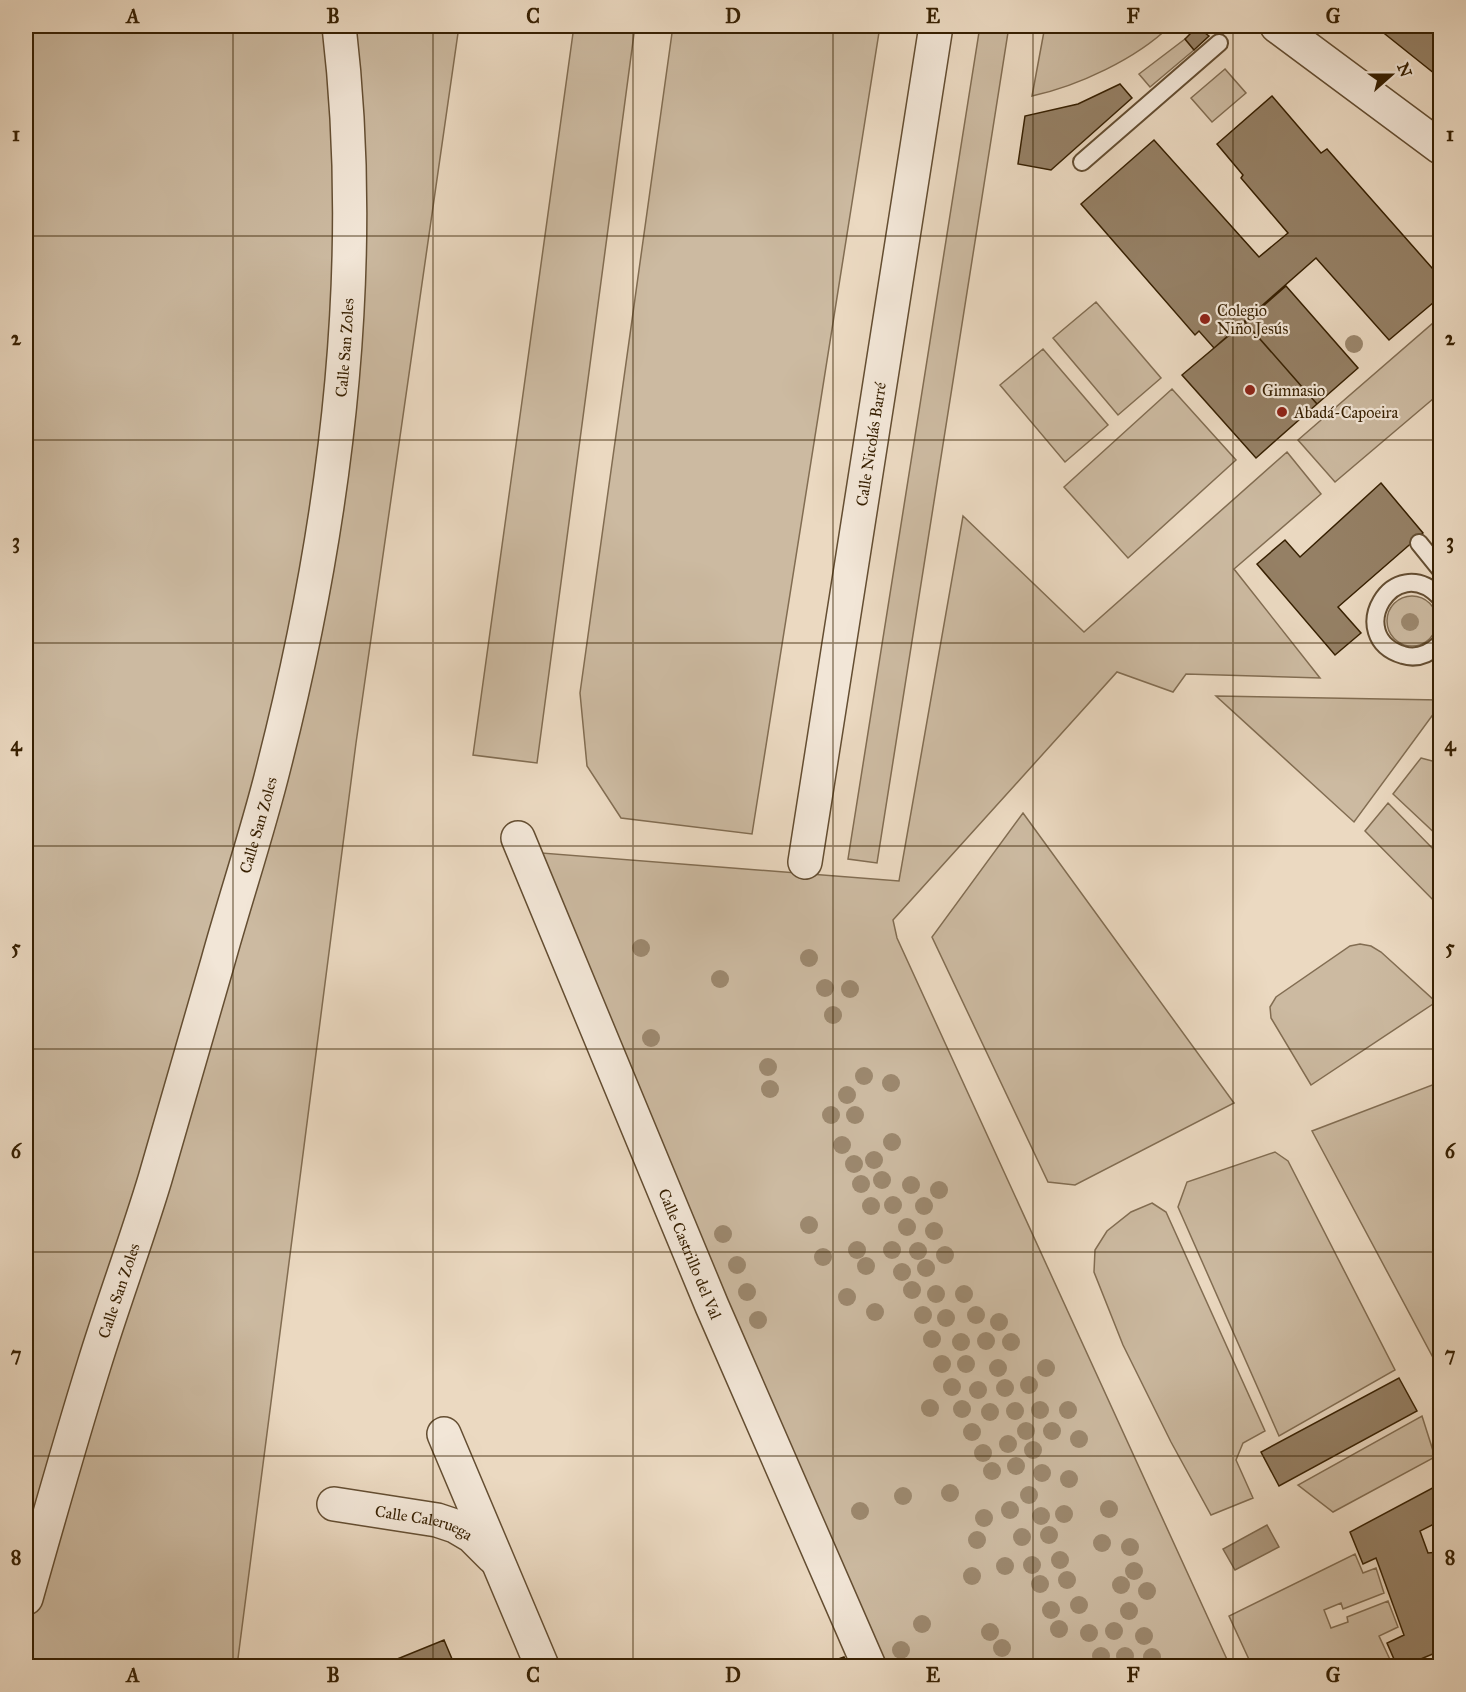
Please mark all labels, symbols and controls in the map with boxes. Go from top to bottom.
text: A [124,4,140,28]
text: B [326,4,340,28]
text: C [526,4,540,28]
text: D [725,4,741,28]
text: E [926,4,941,28]
text: F [1126,4,1140,28]
text: G [1326,4,1341,28]
north arrow [1361,45,1421,105]
text: N [1393,60,1416,80]
text: 1 [12,122,20,146]
text: 1 [1446,122,1454,146]
street label: Calle San Zoles [331,298,358,398]
place label: Colegio Niño Jesús [1217,301,1288,339]
marker: Colegio Niño Jesús [1198,312,1212,326]
text: 2 [11,326,22,350]
text: 2 [1445,326,1456,350]
street label: Calle Nicolás Barré [852,380,890,508]
place label: Gimnasio [1262,381,1325,400]
marker: Gimnasio [1243,383,1257,397]
place label: Abadá-Capoeira [1293,403,1399,422]
marker: Abadá-Capoeira [1275,405,1289,419]
text: 3 [12,529,20,554]
text: 3 [1446,529,1454,554]
text: 4 [10,732,22,757]
text: 4 [1444,732,1456,757]
street label: Calle San Zoles [235,775,281,876]
text: 5 [11,935,21,959]
text: 5 [1445,935,1455,959]
text: 6 [11,1139,23,1163]
text: 6 [1445,1139,1457,1163]
street label: Calle Castrillo del Val [654,1186,726,1323]
street label: Calle San Zoles [94,1241,144,1341]
text: 7 [11,1342,22,1366]
text: 7 [1445,1342,1456,1366]
street label: Calle Caleruega [374,1502,476,1544]
text: 8 [11,1545,21,1569]
text: 8 [1445,1545,1455,1569]
text: A [124,1663,140,1687]
text: B [326,1663,340,1687]
text: C [526,1663,540,1687]
text: D [725,1663,741,1687]
text: E [926,1663,941,1687]
text: F [1126,1663,1140,1687]
text: G [1326,1663,1341,1687]

